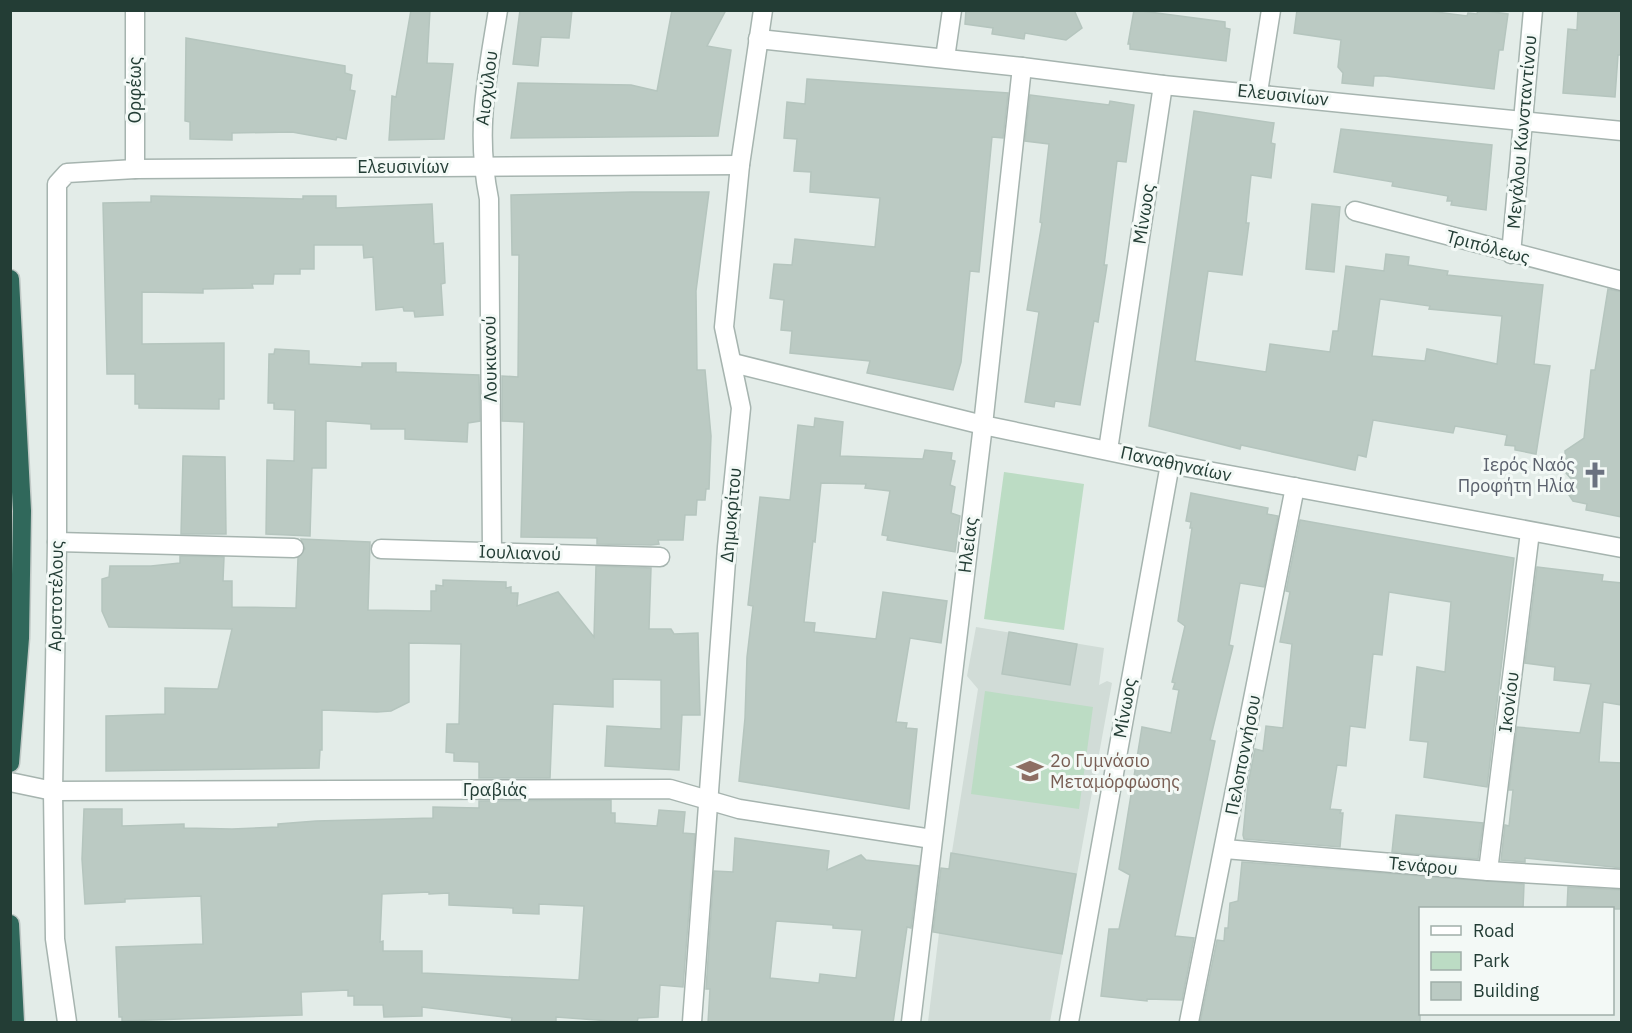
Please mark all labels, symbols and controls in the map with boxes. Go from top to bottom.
street label: Μεγάλου Κωνσταντίνου [1502,34,1541,230]
street label: Αισχύλου [470,49,503,127]
street label: Ορφέως [123,56,146,123]
street label: Ελευσινίων [1236,78,1330,111]
street label: Ελευσινίων [357,155,449,178]
street label: Μίνωος [1127,182,1160,246]
street label: Τριπόλεως [1444,224,1533,269]
street label: Λουκιανού [477,315,502,403]
street label: Παναθηναίων [1118,441,1234,487]
place label: Ιερός Ναός Προφήτη Ηλία [1458,453,1575,497]
church icon: Ιερός Ναός Προφήτη Ηλία [1580,460,1610,490]
street label: Δημοκρίτου [715,466,746,563]
street label: Ηλείας [953,515,982,574]
street label: Αριστοτέλους [43,540,68,652]
street label: Ιουλιανού [478,540,562,565]
street label: Ικονίου [1493,670,1524,734]
street label: Μίνωος [1108,676,1141,740]
street label: Πελοποννήσου [1220,693,1265,817]
place label: 2ο Γυμνάσιο Μεταμόρφωσης [1050,749,1180,793]
school or university icon: 2ο Γυμνάσιο Μεταμόρφωσης [1015,756,1045,786]
street label: Γραβιάς [463,778,528,801]
street label: Τενάρου [1387,851,1459,880]
legend [1419,907,1614,1015]
text: Road [1473,919,1514,942]
text: Park [1473,949,1510,972]
text: Building [1473,979,1540,1002]

